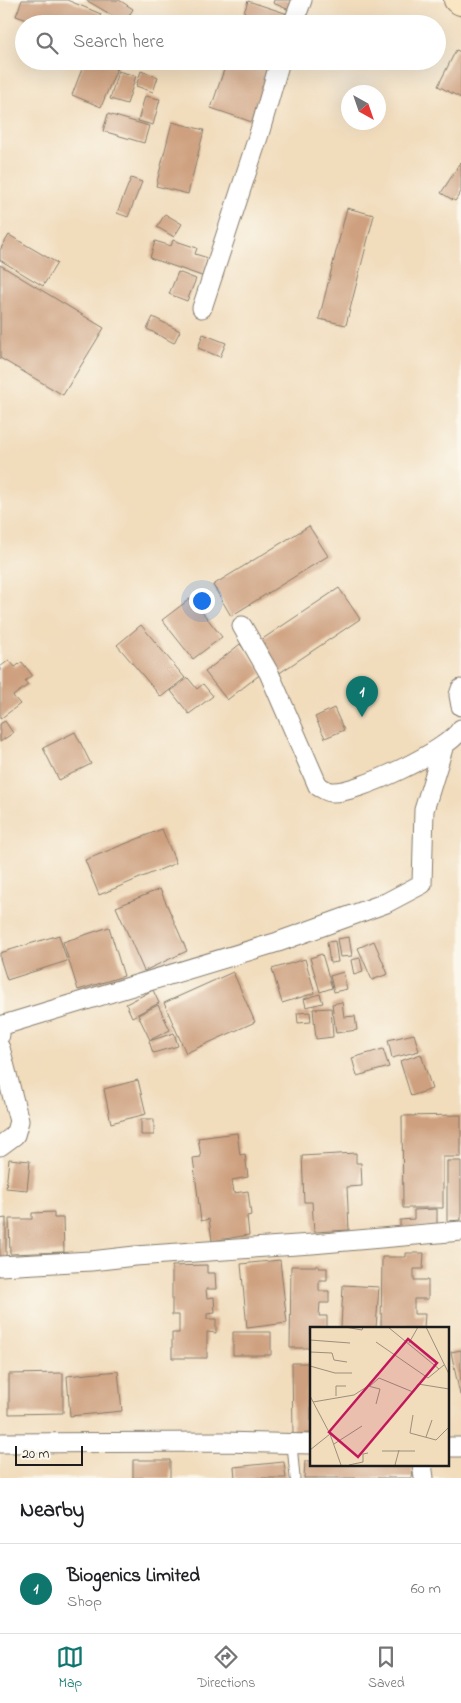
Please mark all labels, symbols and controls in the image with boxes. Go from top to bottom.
search box [15,15,446,70]
icon: search [33,29,61,57]
text: Search here [73,29,164,56]
north arrow [341,85,386,130]
your location [189,588,215,614]
pin: 1 [346,676,378,717]
inset map [310,1327,448,1466]
scale bar [15,1443,82,1466]
text: 20 m [22,1444,49,1465]
text: Nearby [20,1496,84,1526]
text: Biogenics Limited [67,1563,200,1590]
text: 1 [33,1577,39,1601]
text: 60 m [411,1577,441,1601]
text: Shop [67,1590,102,1614]
tab: Map [56,1643,84,1694]
tab: Directions [197,1643,255,1694]
tab: Saved [368,1643,405,1694]

